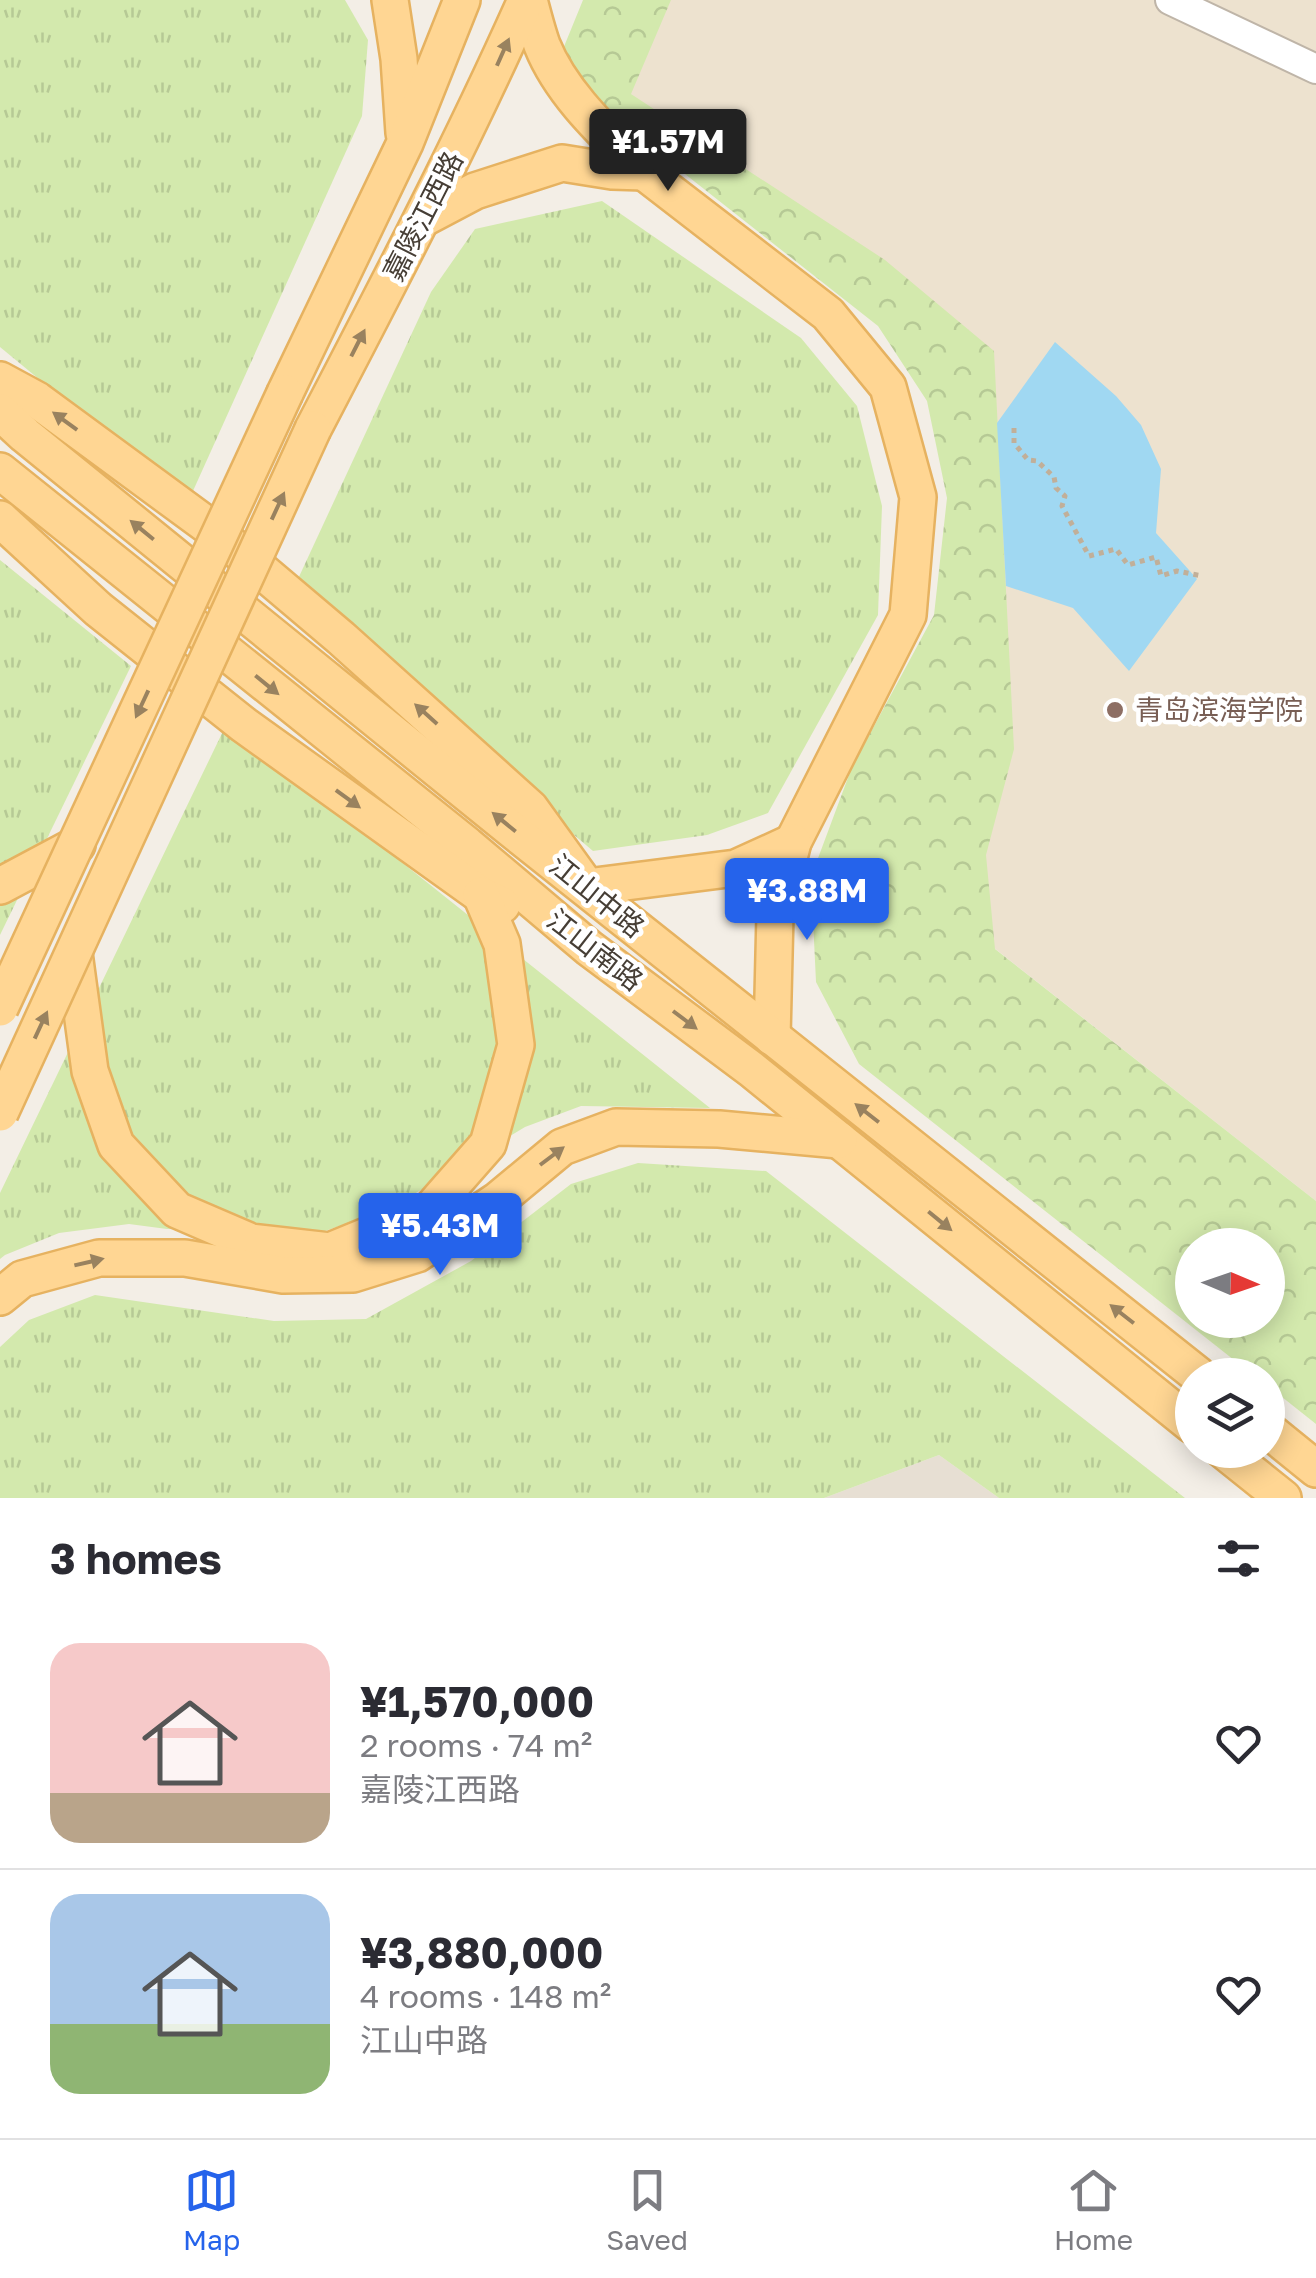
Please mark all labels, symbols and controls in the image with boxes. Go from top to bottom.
one-way arrow [495,37,511,67]
pin: ¥1.57M [587,109,749,194]
text: ¥1.57M [611,122,725,160]
street label: 嘉陵江西路 [376,146,469,286]
one-way arrow [349,328,366,357]
one-way arrow [52,412,78,432]
one-way arrow [270,491,287,520]
one-way arrow [130,520,155,541]
one-way arrow [255,674,280,695]
one-way arrow [133,690,150,719]
place label: 青岛滨海学院 [1135,693,1303,726]
marker: 青岛滨海学院 [1104,699,1126,721]
one-way arrow [414,704,439,726]
one-way arrow [335,789,361,809]
one-way arrow [491,812,516,833]
street label: 江山中路 [543,848,651,944]
pin: ¥3.88M [726,858,888,943]
text: ¥3.88M [747,871,867,909]
street label: 江山南路 [541,902,650,997]
one-way arrow [672,1009,698,1029]
one-way arrow [33,1010,49,1039]
one-way arrow [854,1103,880,1123]
one-way arrow [539,1147,565,1167]
pin: ¥5.43M [359,1193,521,1278]
text: ¥5.43M [381,1206,499,1244]
one-way arrow [927,1210,952,1231]
north arrow [1175,1228,1285,1338]
map controls [1175,1228,1285,1468]
one-way arrow [74,1254,105,1269]
one-way arrow [1109,1304,1135,1325]
button: layers [1175,1358,1285,1468]
icon: filters [1211,1531,1266,1586]
text: 3 homes [50,1533,222,1583]
text: ¥1,570,000 [360,1676,594,1726]
icon: home [130,1683,250,1803]
icon: heart [1211,1716,1266,1771]
text: 2 rooms · 74 m² [360,1726,592,1764]
text: 嘉陵江西路 [360,1770,520,1808]
text: ¥3,880,000 [360,1927,603,1977]
icon: home [130,1934,250,2054]
icon: heart [1211,1967,1266,2022]
text: 4 rooms · 148 m² [360,1977,611,2015]
text: 江山中路 [360,2021,488,2059]
tab: Map [183,2163,240,2256]
tab: Saved [606,2163,688,2256]
tab: Home [1054,2163,1133,2256]

